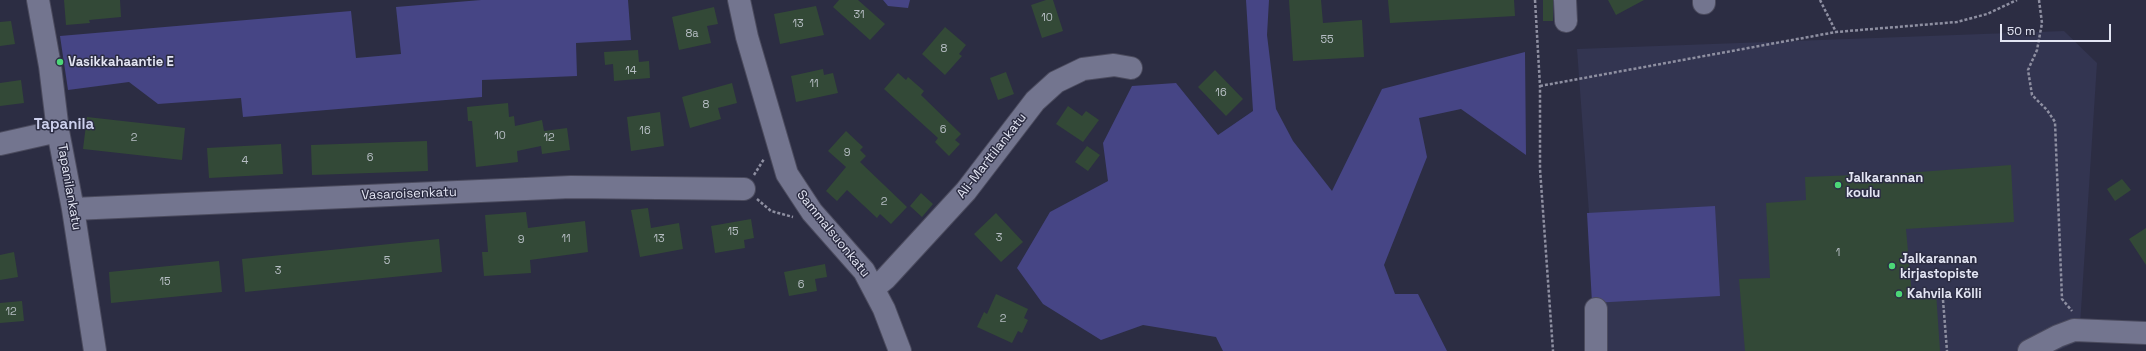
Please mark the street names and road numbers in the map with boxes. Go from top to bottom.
street label: Ali-Marttilankatu [954,110,1030,202]
street label: Tapanilankatu [54,143,84,231]
street label: Vasaroisenkatu [361,185,457,203]
street label: Sammalsuonkatu [793,187,873,281]

